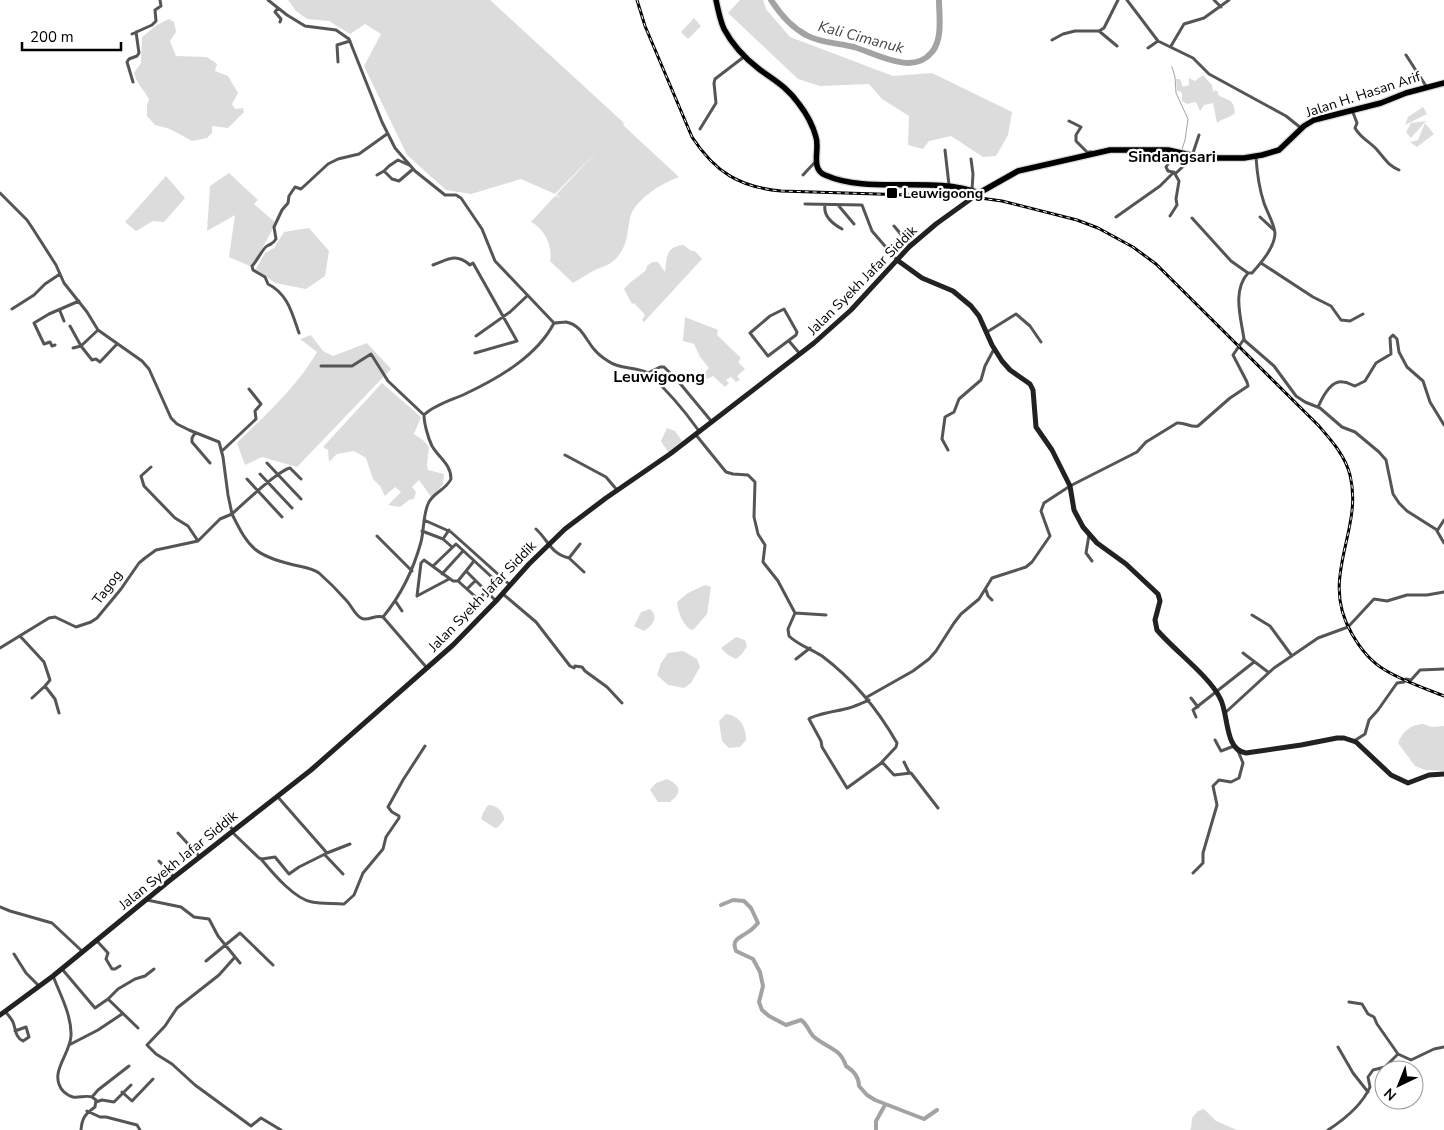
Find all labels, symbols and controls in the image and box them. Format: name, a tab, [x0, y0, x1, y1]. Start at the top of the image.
water label: Kali Cimanuk	[816, 16, 907, 58]
scale bar	[22, 20, 121, 52]
text: 200 m	[30, 27, 74, 47]
street label: Jalan H. Hasan Arif	[1302, 67, 1423, 122]
district label: Sindangsari	[1128, 146, 1216, 168]
place label: Leuwigoong	[903, 184, 983, 203]
marker: Leuwigoong	[885, 186, 899, 200]
street label: Jalan Syekh Jafar Siddik	[803, 221, 922, 340]
district label: Leuwigoong	[613, 366, 705, 388]
street label: Jalan Syekh Jafar Siddik	[424, 536, 541, 657]
street label: Tagog	[88, 566, 127, 609]
street label: Jalan Syekh Jafar Siddik	[114, 806, 242, 915]
north arrow	[1374, 1060, 1424, 1110]
text: N	[1380, 1084, 1401, 1105]

